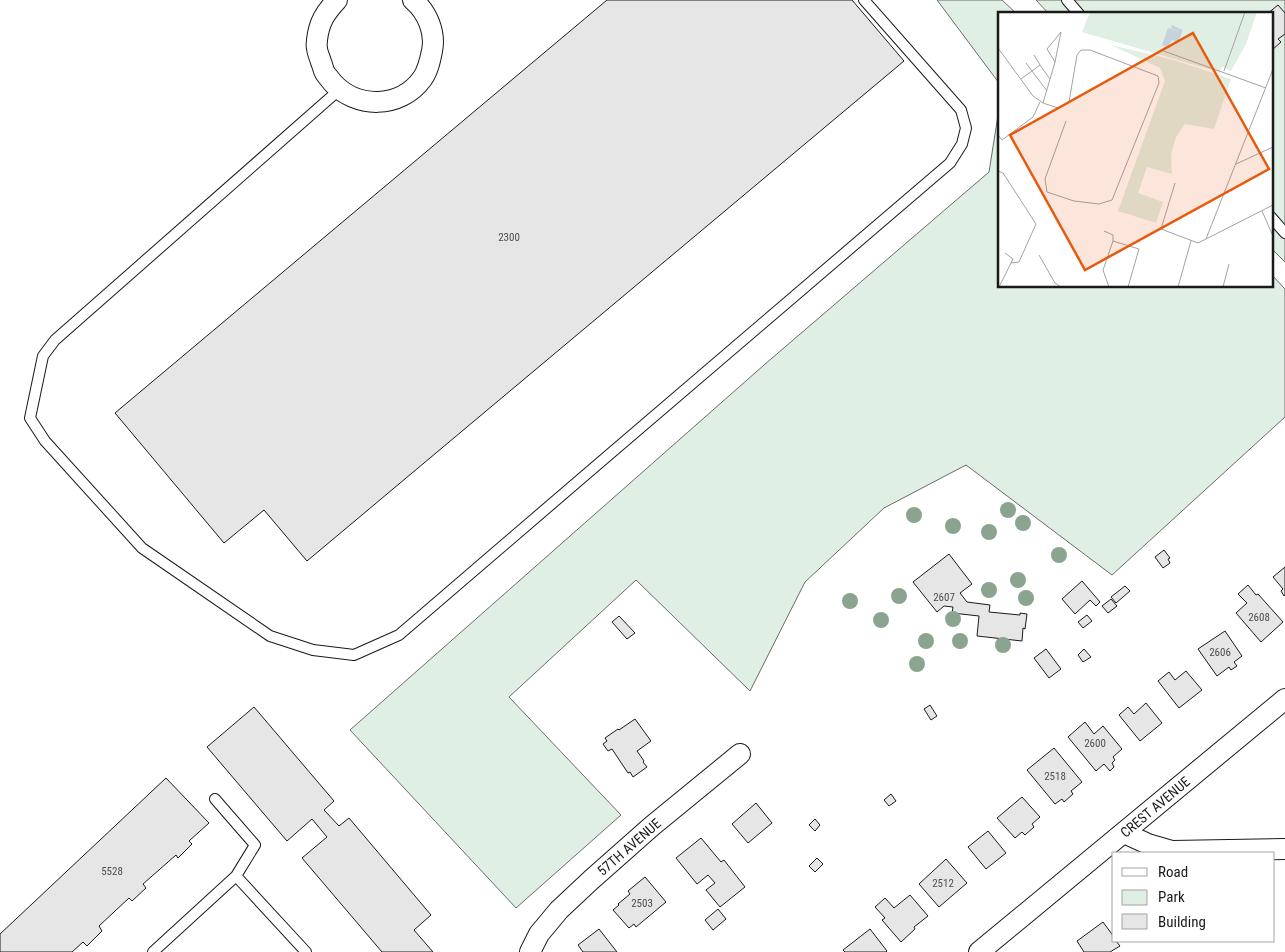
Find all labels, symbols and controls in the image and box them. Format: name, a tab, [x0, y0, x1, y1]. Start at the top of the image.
inset map	[998, 12, 1272, 288]
house number: 2300	[498, 231, 520, 244]
house number: 2607	[933, 591, 955, 604]
house number: 2608	[1248, 611, 1270, 624]
house number: 2606	[1209, 646, 1231, 659]
house number: 2600	[1084, 737, 1106, 750]
house number: 2518	[1044, 770, 1066, 783]
street label: CREST AVENUE	[1117, 773, 1193, 841]
street label: 57TH AVENUE	[594, 815, 664, 879]
legend	[1112, 852, 1275, 942]
text: Road	[1158, 863, 1188, 881]
house number: 5528	[101, 865, 123, 878]
house number: 2512	[932, 877, 954, 890]
text: Park	[1158, 888, 1185, 906]
house number: 2503	[631, 897, 653, 910]
text: Building	[1158, 913, 1206, 931]

